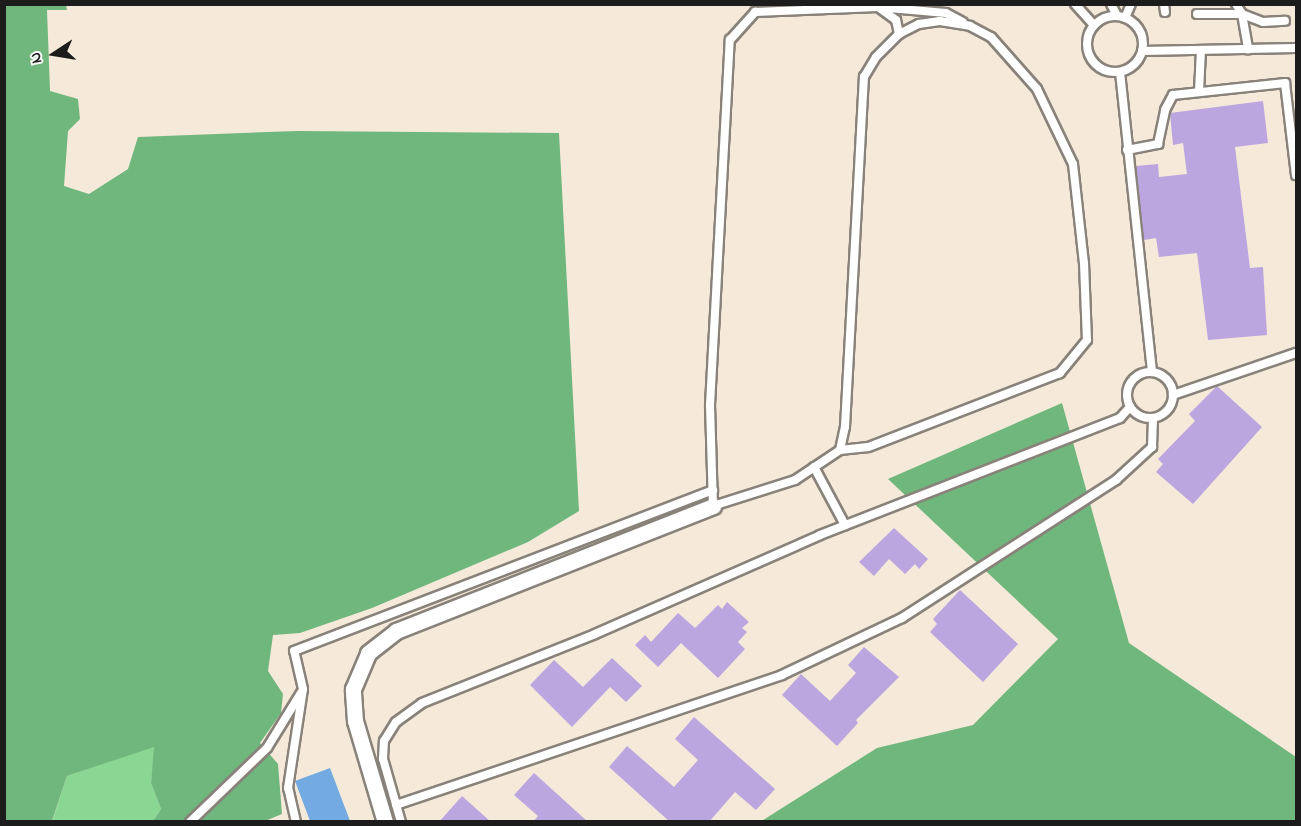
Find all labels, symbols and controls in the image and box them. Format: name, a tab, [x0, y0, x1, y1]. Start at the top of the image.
north arrow	[24, 24, 84, 84]
text: N	[24, 50, 49, 66]

